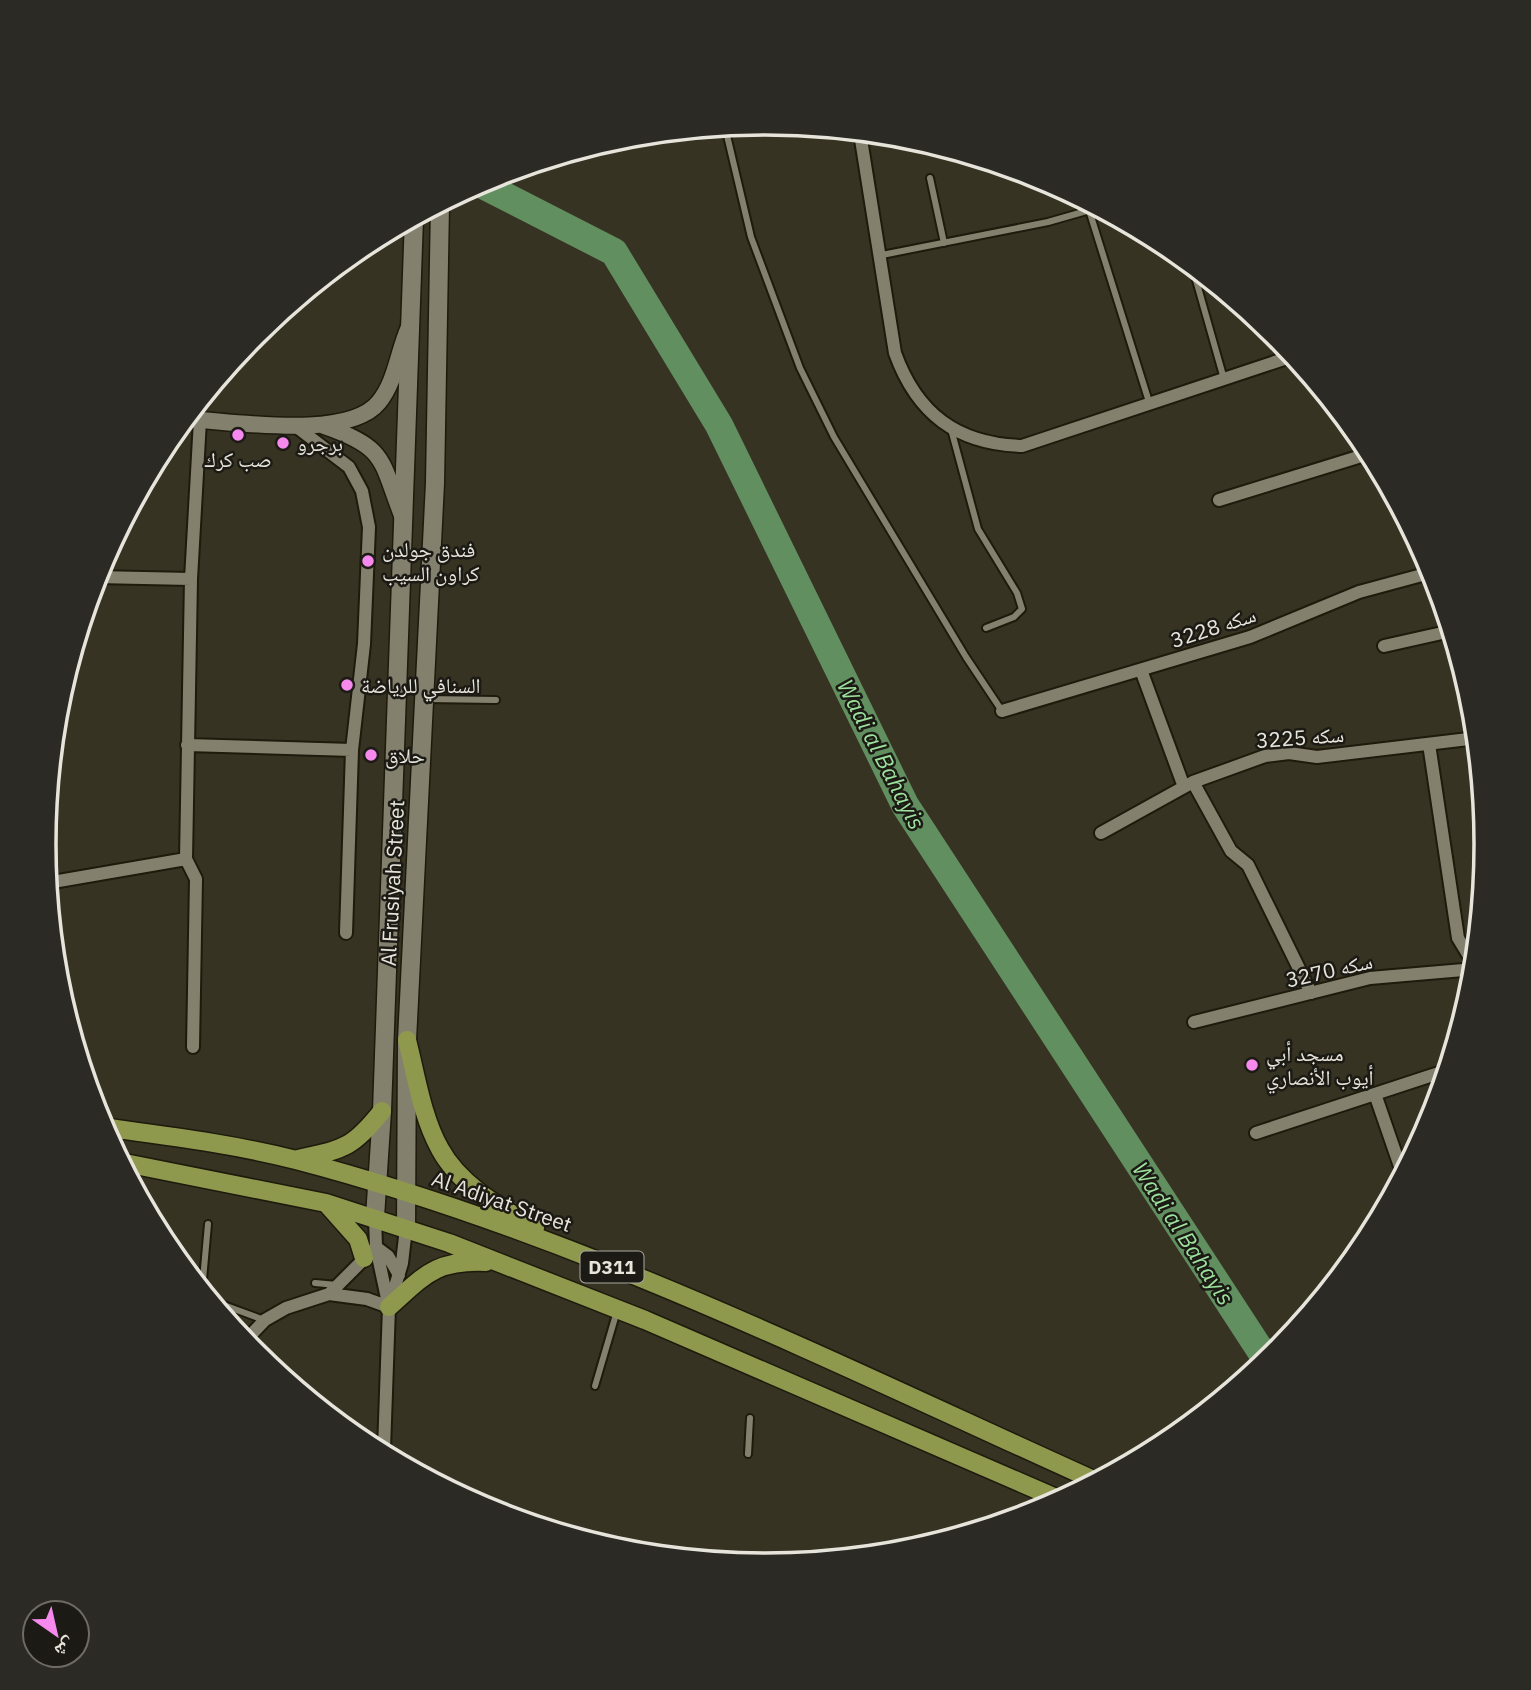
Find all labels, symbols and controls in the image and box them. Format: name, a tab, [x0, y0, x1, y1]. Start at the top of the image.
marker: صب كرك	[230, 427, 246, 443]
place label: برجرو	[297, 429, 343, 457]
marker: برجرو	[275, 435, 291, 451]
place label: صب كرك	[204, 445, 272, 473]
place label: فندق جولدن كراون السيب	[382, 535, 480, 587]
marker: فندق جولدن كراون السيب	[360, 553, 376, 569]
street label: سكه 3228	[1167, 600, 1259, 654]
place label: السنافي للرياضة	[361, 671, 481, 702]
water label: Wadi al Bahayis	[831, 674, 933, 834]
marker: السنافي للرياضة	[339, 677, 355, 693]
street label: سكه 3225	[1255, 720, 1345, 754]
place label: حلاق	[385, 741, 425, 769]
marker: حلاق	[363, 747, 379, 763]
street label: Al Frusiyah Street	[374, 799, 410, 967]
street label: سكه 3270	[1283, 946, 1375, 994]
place label: مسجد أبي أيوب الأنصاري	[1266, 1039, 1374, 1094]
marker: مسجد أبي أيوب الأنصاري	[1244, 1057, 1260, 1073]
water label: Wadi al Bahayis	[1127, 1156, 1241, 1310]
street label: Al Adiyat Street	[428, 1164, 576, 1238]
road number: D311	[580, 1252, 644, 1282]
north arrow	[21, 1599, 91, 1669]
text: ش	[50, 1633, 81, 1664]

